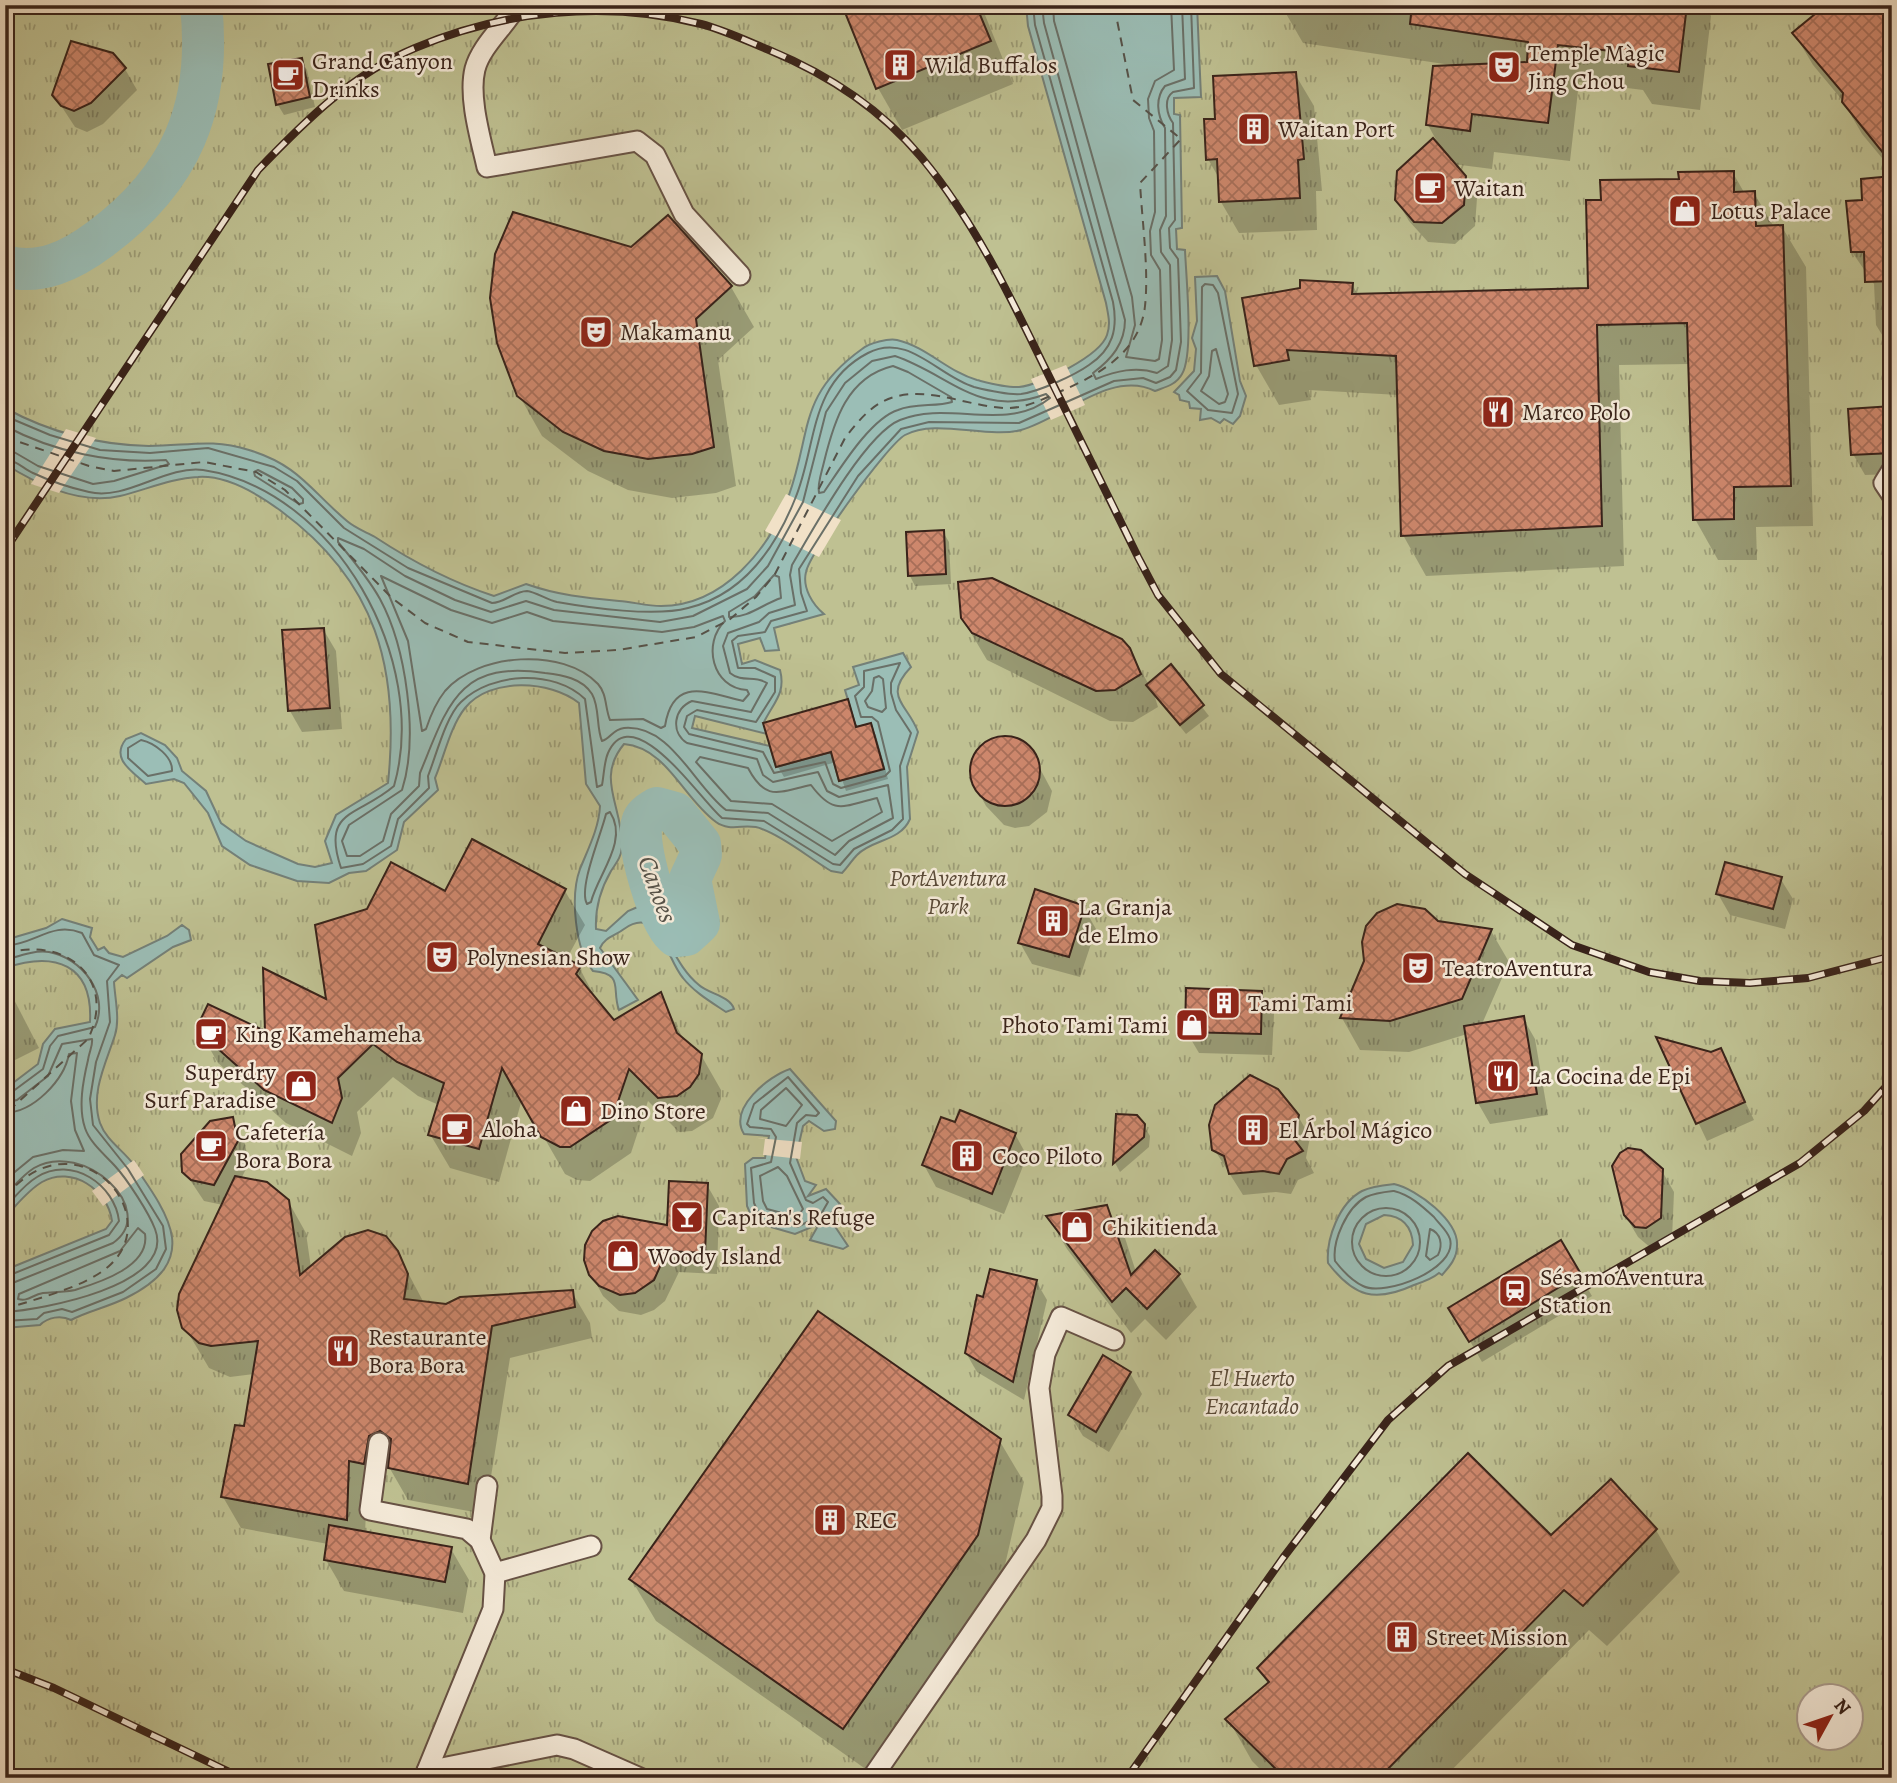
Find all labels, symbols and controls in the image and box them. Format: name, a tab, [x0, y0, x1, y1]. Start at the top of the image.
place label: Temple Màgic Jing Chou	[1528, 37, 1665, 97]
place label: Grand Canyon Drinks	[312, 45, 453, 105]
building icon: Wild Buffalos	[881, 46, 919, 84]
theatre icon: Temple Màgic Jing Chou	[1485, 48, 1523, 86]
place label: Wild Buffalos	[924, 49, 1058, 81]
cafe icon: Grand Canyon Drinks	[269, 56, 307, 94]
building icon: Waitan Port	[1235, 110, 1273, 148]
place label: Waitan Port	[1277, 113, 1395, 145]
cafe icon: Waitan	[1411, 169, 1449, 207]
place label: Waitan	[1453, 172, 1525, 204]
shop icon: Lotus Palace	[1666, 192, 1704, 230]
place label: Lotus Palace	[1710, 195, 1831, 227]
theatre icon: Makamanu	[577, 313, 615, 351]
place label: Makamanu	[620, 316, 731, 348]
restaurant icon: Marco Polo	[1479, 393, 1517, 431]
place label: Marco Polo	[1522, 396, 1631, 428]
water label: Canoes	[629, 851, 686, 928]
park label: PortAventura Park	[889, 862, 1007, 922]
place label: La Granja de Elmo	[1078, 891, 1173, 951]
building icon: La Granja de Elmo	[1034, 902, 1072, 940]
theatre icon: Polynesian Show	[423, 938, 461, 976]
place label: Polynesian Show	[466, 941, 630, 973]
theatre icon: TeatroAventura	[1399, 949, 1437, 987]
place label: TeatroAventura	[1442, 952, 1594, 984]
building icon: Tami Tami	[1205, 984, 1243, 1022]
place label: Tami Tami	[1248, 987, 1352, 1019]
shop icon: Photo Tami Tami	[1173, 1006, 1211, 1044]
place label: Photo Tami Tami	[1001, 1009, 1168, 1041]
cafe icon: King Kamehameha	[192, 1015, 230, 1053]
place label: King Kamehameha	[235, 1018, 423, 1050]
place label: Superdry Surf Paradise	[144, 1056, 276, 1116]
restaurant icon: La Cocina de Epi	[1484, 1057, 1522, 1095]
place label: La Cocina de Epi	[1528, 1060, 1691, 1092]
shop icon: Superdry Surf Paradise	[282, 1067, 320, 1105]
shop icon: Dino Store	[557, 1092, 595, 1130]
place label: Dino Store	[600, 1095, 706, 1127]
cafe icon: Aloha	[438, 1110, 476, 1148]
building icon: El Árbol Mágico	[1234, 1111, 1272, 1149]
place label: Aloha	[481, 1113, 538, 1145]
place label: El Árbol Mágico	[1278, 1114, 1432, 1146]
place label: Cafetería Bora Bora	[235, 1116, 333, 1176]
cafe icon: Cafetería Bora Bora	[192, 1127, 230, 1165]
building icon: Coco Piloto	[948, 1137, 986, 1175]
place label: Coco Piloto	[992, 1140, 1102, 1172]
bar icon: Capitan's Refuge	[668, 1198, 706, 1236]
place label: Capitan's Refuge	[712, 1201, 875, 1233]
shop icon: Chikitienda	[1058, 1208, 1096, 1246]
place label: Chikitienda	[1102, 1211, 1219, 1243]
shop icon: Woody Island	[604, 1237, 642, 1275]
place label: Woody Island	[647, 1240, 782, 1272]
place label: SésamoAventura Station	[1540, 1261, 1705, 1321]
station icon: SésamoAventura Station	[1496, 1272, 1534, 1310]
place label: Restaurante Bora Bora	[368, 1321, 486, 1381]
restaurant icon: Restaurante Bora Bora	[324, 1332, 362, 1370]
park label: El Huerto Encantado	[1205, 1362, 1299, 1422]
building icon: REC	[811, 1501, 849, 1539]
place label: REC	[854, 1504, 897, 1536]
building icon: Street Mission	[1383, 1618, 1421, 1656]
place label: Street Mission	[1426, 1621, 1568, 1653]
north arrow	[1796, 1682, 1866, 1752]
text: N	[1828, 1693, 1857, 1720]

